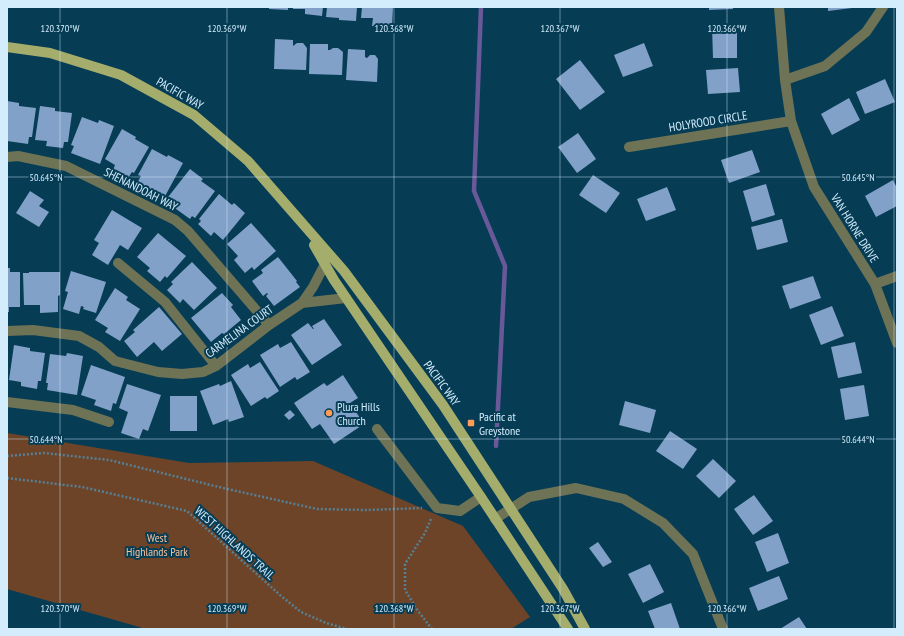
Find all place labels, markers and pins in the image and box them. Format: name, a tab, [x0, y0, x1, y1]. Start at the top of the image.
place label: Plura Hills Church	[337, 399, 380, 428]
marker: Plura Hills Church	[324, 408, 334, 418]
place label: Pacific at Greystone	[479, 409, 520, 438]
marker: Pacific at Greystone	[466, 418, 476, 428]

